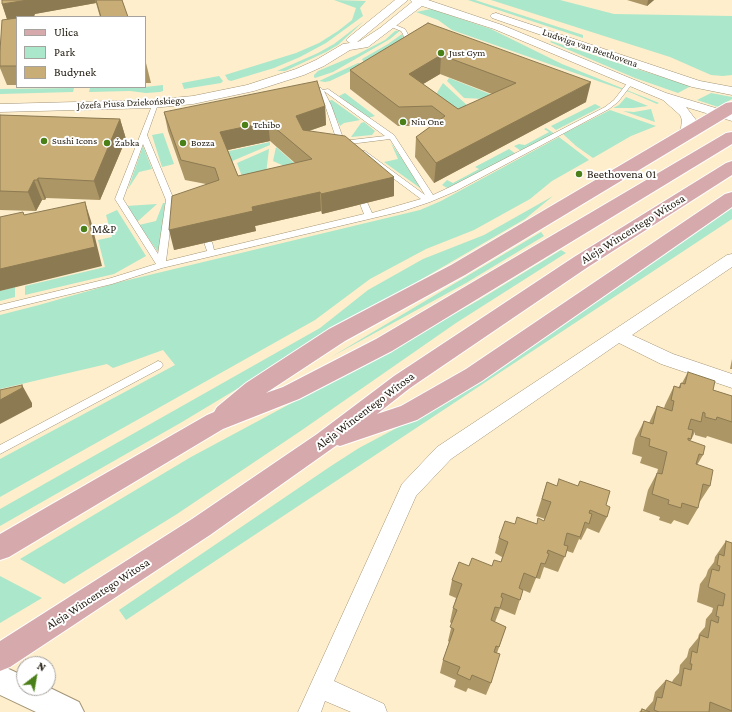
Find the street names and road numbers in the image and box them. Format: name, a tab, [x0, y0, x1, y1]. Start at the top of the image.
street label: Ludwiga van Beethovena	[541, 26, 639, 70]
street label: Józefa Piusa Dziekońskiego	[77, 94, 185, 112]
street label: Aleja Wincentego Witosa	[578, 191, 688, 267]
street label: Aleja Wincentego Witosa	[313, 369, 417, 453]
street label: Aleja Wincentego Witosa	[44, 555, 152, 633]

